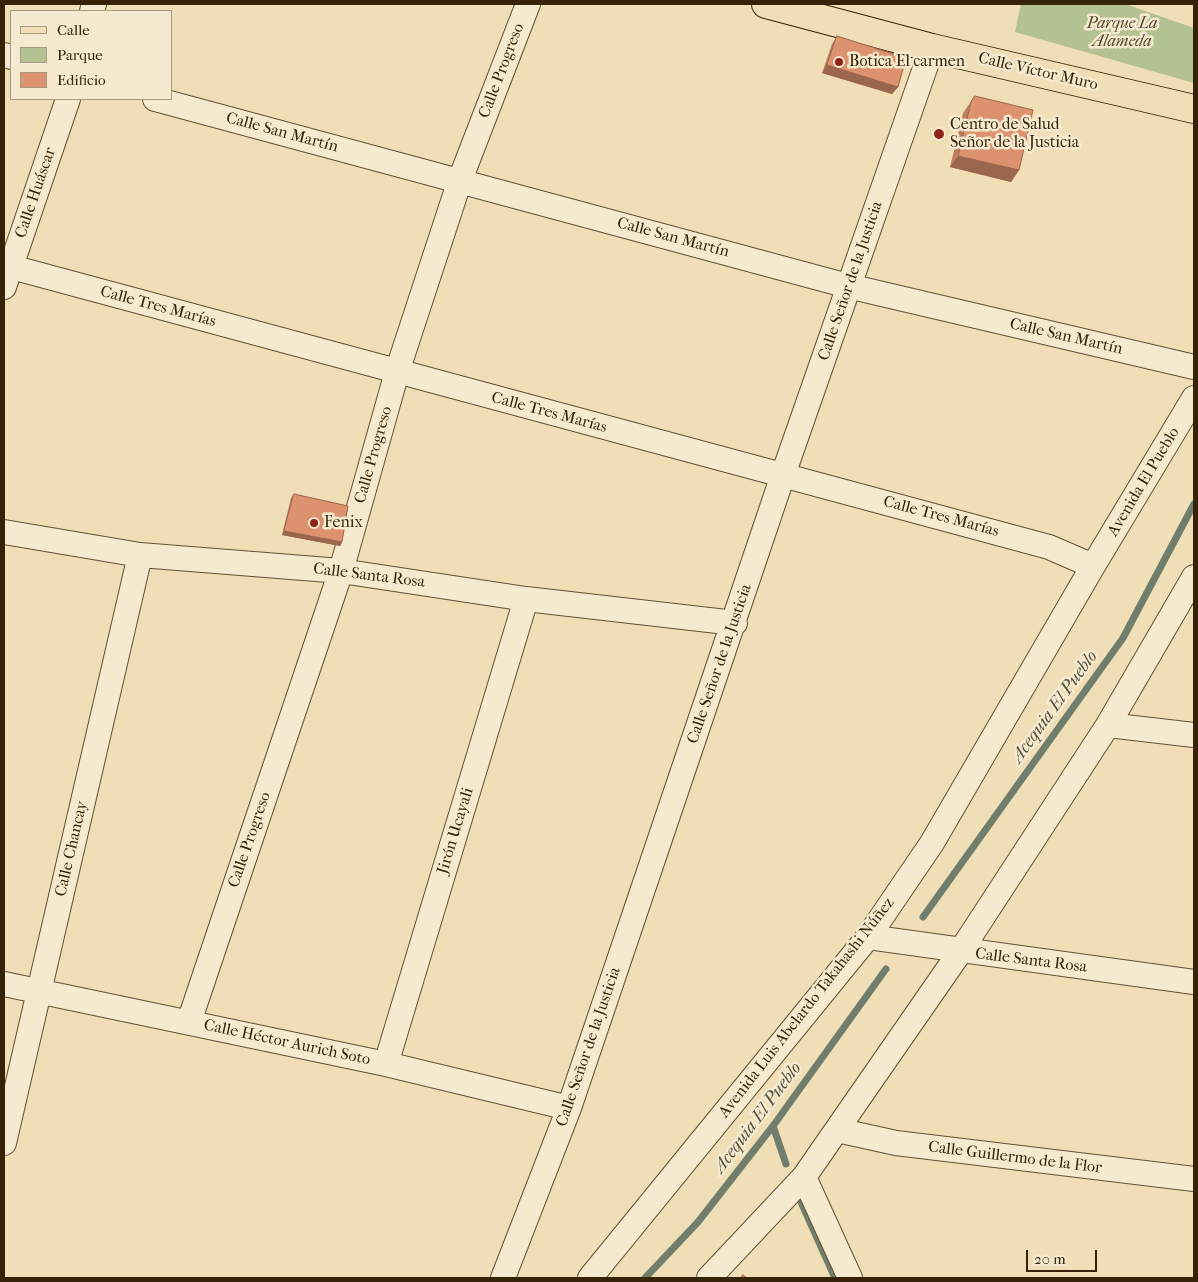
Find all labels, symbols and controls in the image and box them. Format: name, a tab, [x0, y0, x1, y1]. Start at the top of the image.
legend	[10, 10, 172, 100]
park label: Parque La Alameda	[1087, 14, 1157, 52]
text: Calle	[57, 21, 90, 39]
street label: Calle Progreso	[475, 21, 529, 121]
text: Parque	[57, 46, 103, 64]
street label: Calle Víctor Muro	[976, 49, 1100, 95]
place label: Botica El carmen	[849, 52, 965, 72]
marker: Botica El carmen	[833, 56, 845, 68]
text: Edificio	[57, 71, 106, 89]
street label: Calle San Martín	[224, 109, 340, 157]
place label: Centro de Salud Señor de la Justicia	[950, 115, 1079, 153]
marker: Centro de Salud Señor de la Justicia	[932, 127, 946, 141]
street label: Calle Huáscar	[12, 145, 60, 241]
street label: Calle Señor de la Justicia	[815, 199, 887, 363]
street label: Calle San Martín	[615, 214, 731, 262]
street label: Calle Tres Marías	[98, 282, 218, 332]
street label: Calle San Martín	[1008, 315, 1124, 359]
street label: Calle Tres Marías	[489, 388, 609, 438]
street label: Calle Progreso	[351, 404, 397, 506]
street label: Avenida El Pueblo	[1104, 424, 1184, 540]
street label: Calle Tres Marías	[881, 492, 1001, 542]
place label: Fenix	[324, 513, 363, 533]
marker: Fenix	[308, 517, 320, 529]
street label: Calle Santa Rosa	[312, 560, 426, 592]
street label: Calle Señor de la Justicia	[684, 582, 756, 746]
water label: Acequia El Pueblo	[1007, 647, 1103, 767]
street label: Jirón Ucayali	[434, 785, 478, 877]
street label: Calle Progreso	[225, 790, 275, 890]
street label: Calle Chancay	[52, 799, 92, 899]
street label: Avenida Luis Abelardo Takahashi Núñez	[715, 894, 899, 1122]
street label: Calle Santa Rosa	[974, 945, 1088, 977]
street label: Calle Señor de la Justicia	[553, 965, 625, 1129]
street label: Calle Héctor Aurich Soto	[202, 1016, 372, 1070]
water label: Acequia El Pueblo	[709, 1058, 807, 1178]
street label: Calle Guillermo de la Flor	[927, 1138, 1103, 1178]
scale bar	[1028, 1240, 1099, 1272]
text: 20 m	[1034, 1250, 1066, 1268]

